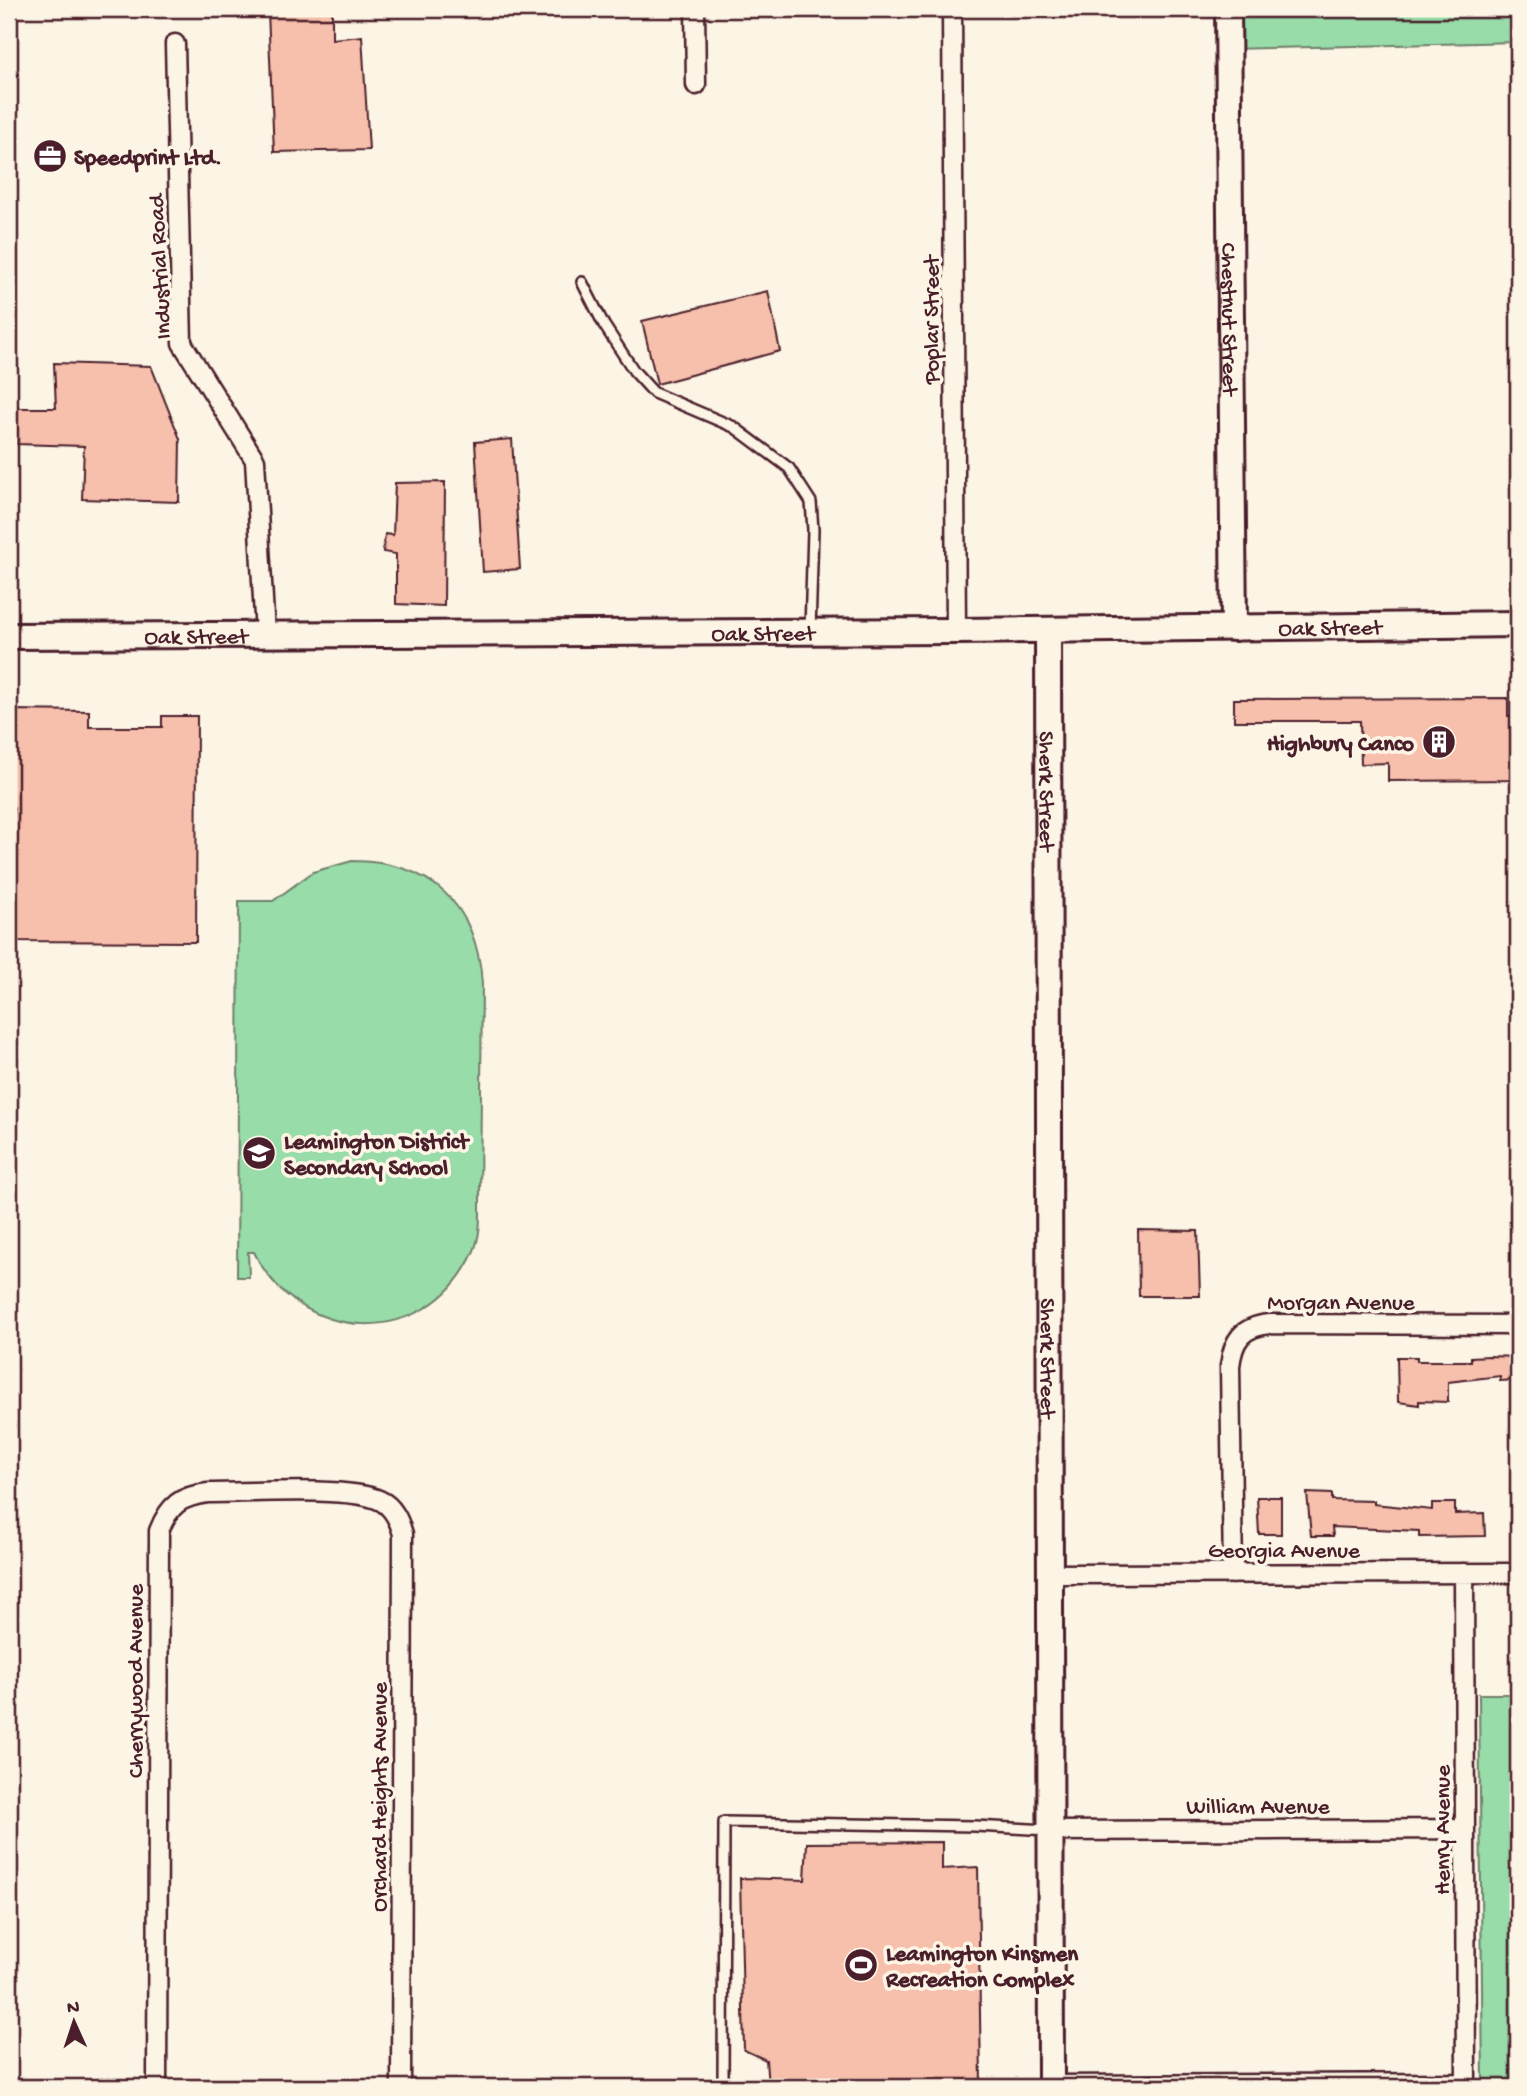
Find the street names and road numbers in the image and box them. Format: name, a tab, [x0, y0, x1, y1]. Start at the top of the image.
street label: Industrial Road	[144, 192, 179, 340]
street label: Chestnut Street	[1213, 243, 1242, 397]
street label: Poplar Street	[920, 254, 947, 385]
street label: Oak Street	[1278, 616, 1384, 644]
street label: Oak Street	[711, 622, 817, 649]
street label: Oak Street	[144, 625, 250, 652]
street label: Sherk Street	[1031, 731, 1058, 853]
street label: Morgan Avenue	[1267, 1291, 1416, 1318]
street label: Sherk Street	[1032, 1298, 1060, 1420]
street label: Georgia Avenue	[1208, 1539, 1361, 1566]
street label: Cherrywood Avenue	[124, 1583, 151, 1778]
street label: Orchard Heights Avenue	[368, 1681, 395, 1912]
street label: Henry Avenue	[1431, 1764, 1458, 1895]
street label: William Avenue	[1186, 1795, 1331, 1822]

